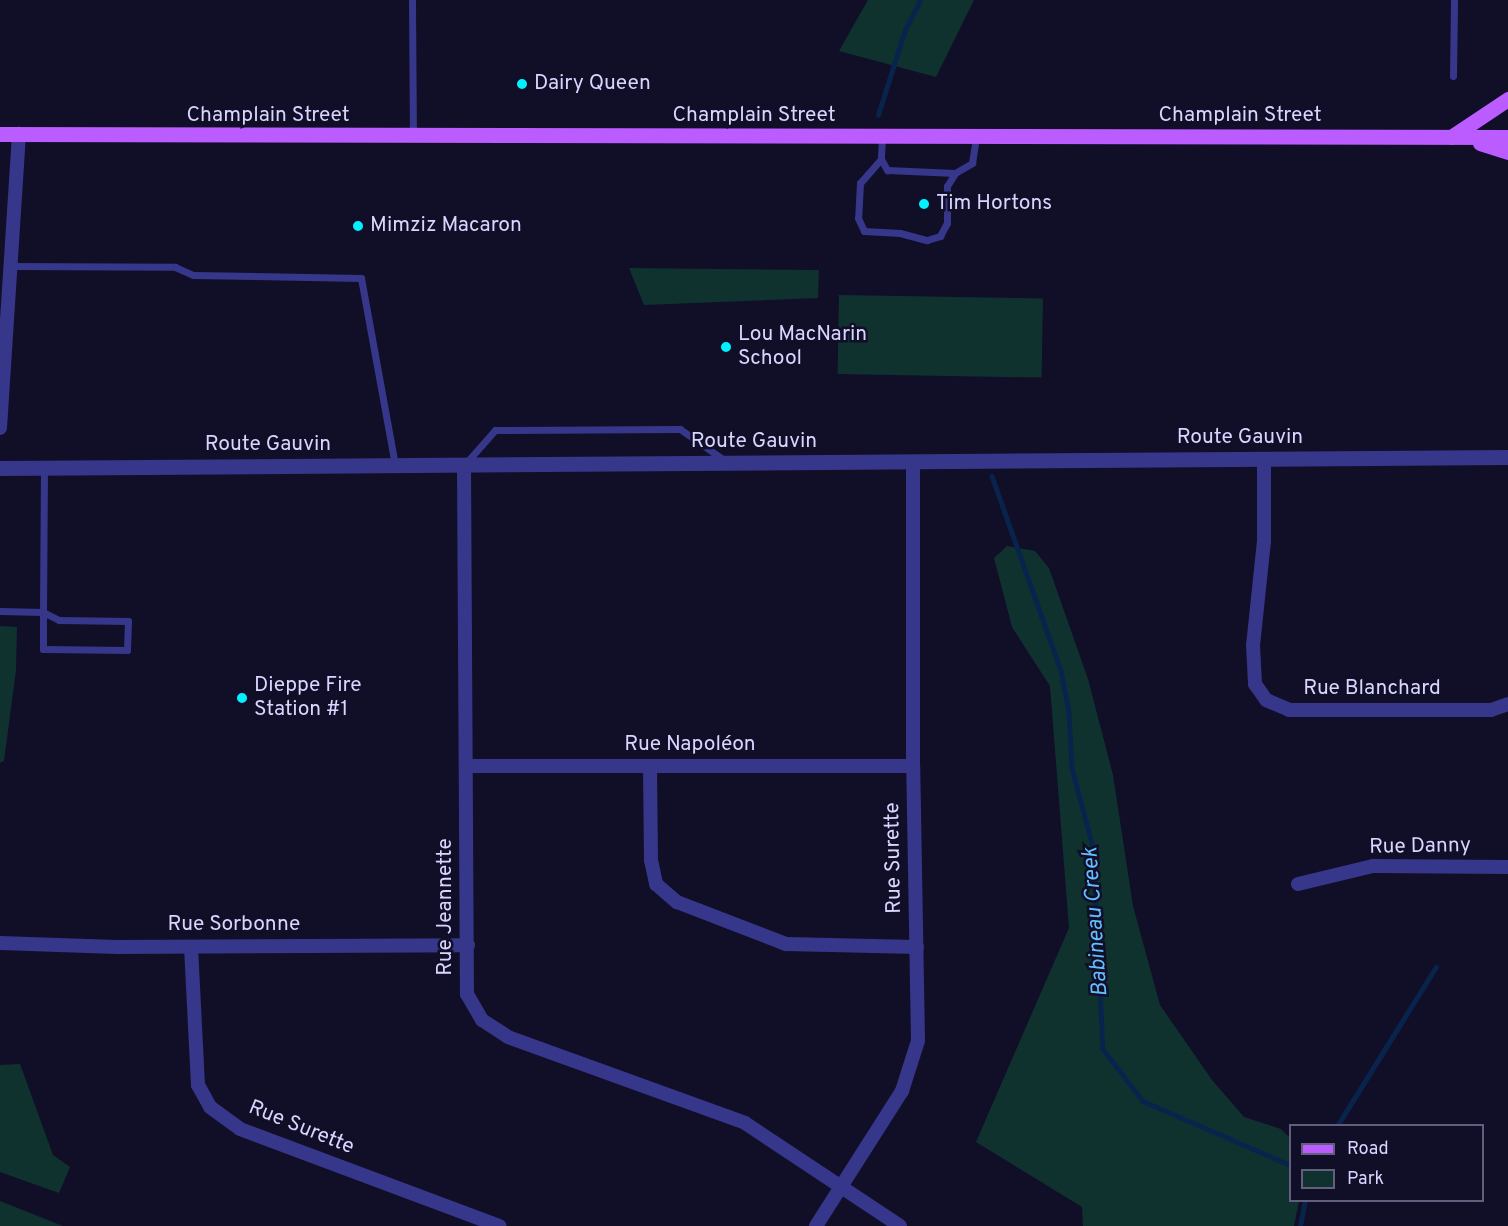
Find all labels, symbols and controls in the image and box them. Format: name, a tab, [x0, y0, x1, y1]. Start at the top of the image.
place label: Dairy Queen	[534, 71, 651, 97]
marker: Dairy Queen	[515, 77, 529, 91]
street label: Champlain Street	[186, 103, 350, 129]
street label: Champlain Street	[672, 103, 836, 129]
street label: Champlain Street	[1158, 103, 1322, 129]
place label: Tim Hortons	[936, 191, 1052, 217]
marker: Tim Hortons	[917, 197, 931, 211]
place label: Mimziz Macaron	[370, 213, 522, 239]
marker: Mimziz Macaron	[351, 219, 365, 233]
place label: Lou MacNarin School	[738, 322, 867, 372]
marker: Lou MacNarin School	[719, 340, 733, 354]
street label: Route Gauvin	[1177, 425, 1303, 451]
street label: Route Gauvin	[691, 429, 817, 455]
street label: Route Gauvin	[205, 432, 331, 458]
place label: Dieppe Fire Station #1	[254, 673, 361, 723]
street label: Rue Blanchard	[1303, 676, 1441, 702]
marker: Dieppe Fire Station #1	[235, 691, 249, 705]
street label: Rue Napoléon	[624, 732, 756, 758]
street label: Rue Surette	[880, 802, 908, 914]
street label: Rue Danny	[1369, 834, 1471, 860]
street label: Rue Jeannette	[433, 838, 459, 976]
water label: Babineau Creek	[1078, 846, 1114, 998]
street label: Rue Sorbonne	[168, 912, 300, 938]
street label: Rue Surette	[245, 1095, 357, 1161]
legend	[1289, 1124, 1484, 1202]
text: Road	[1347, 1138, 1389, 1161]
text: Park	[1347, 1168, 1384, 1191]

